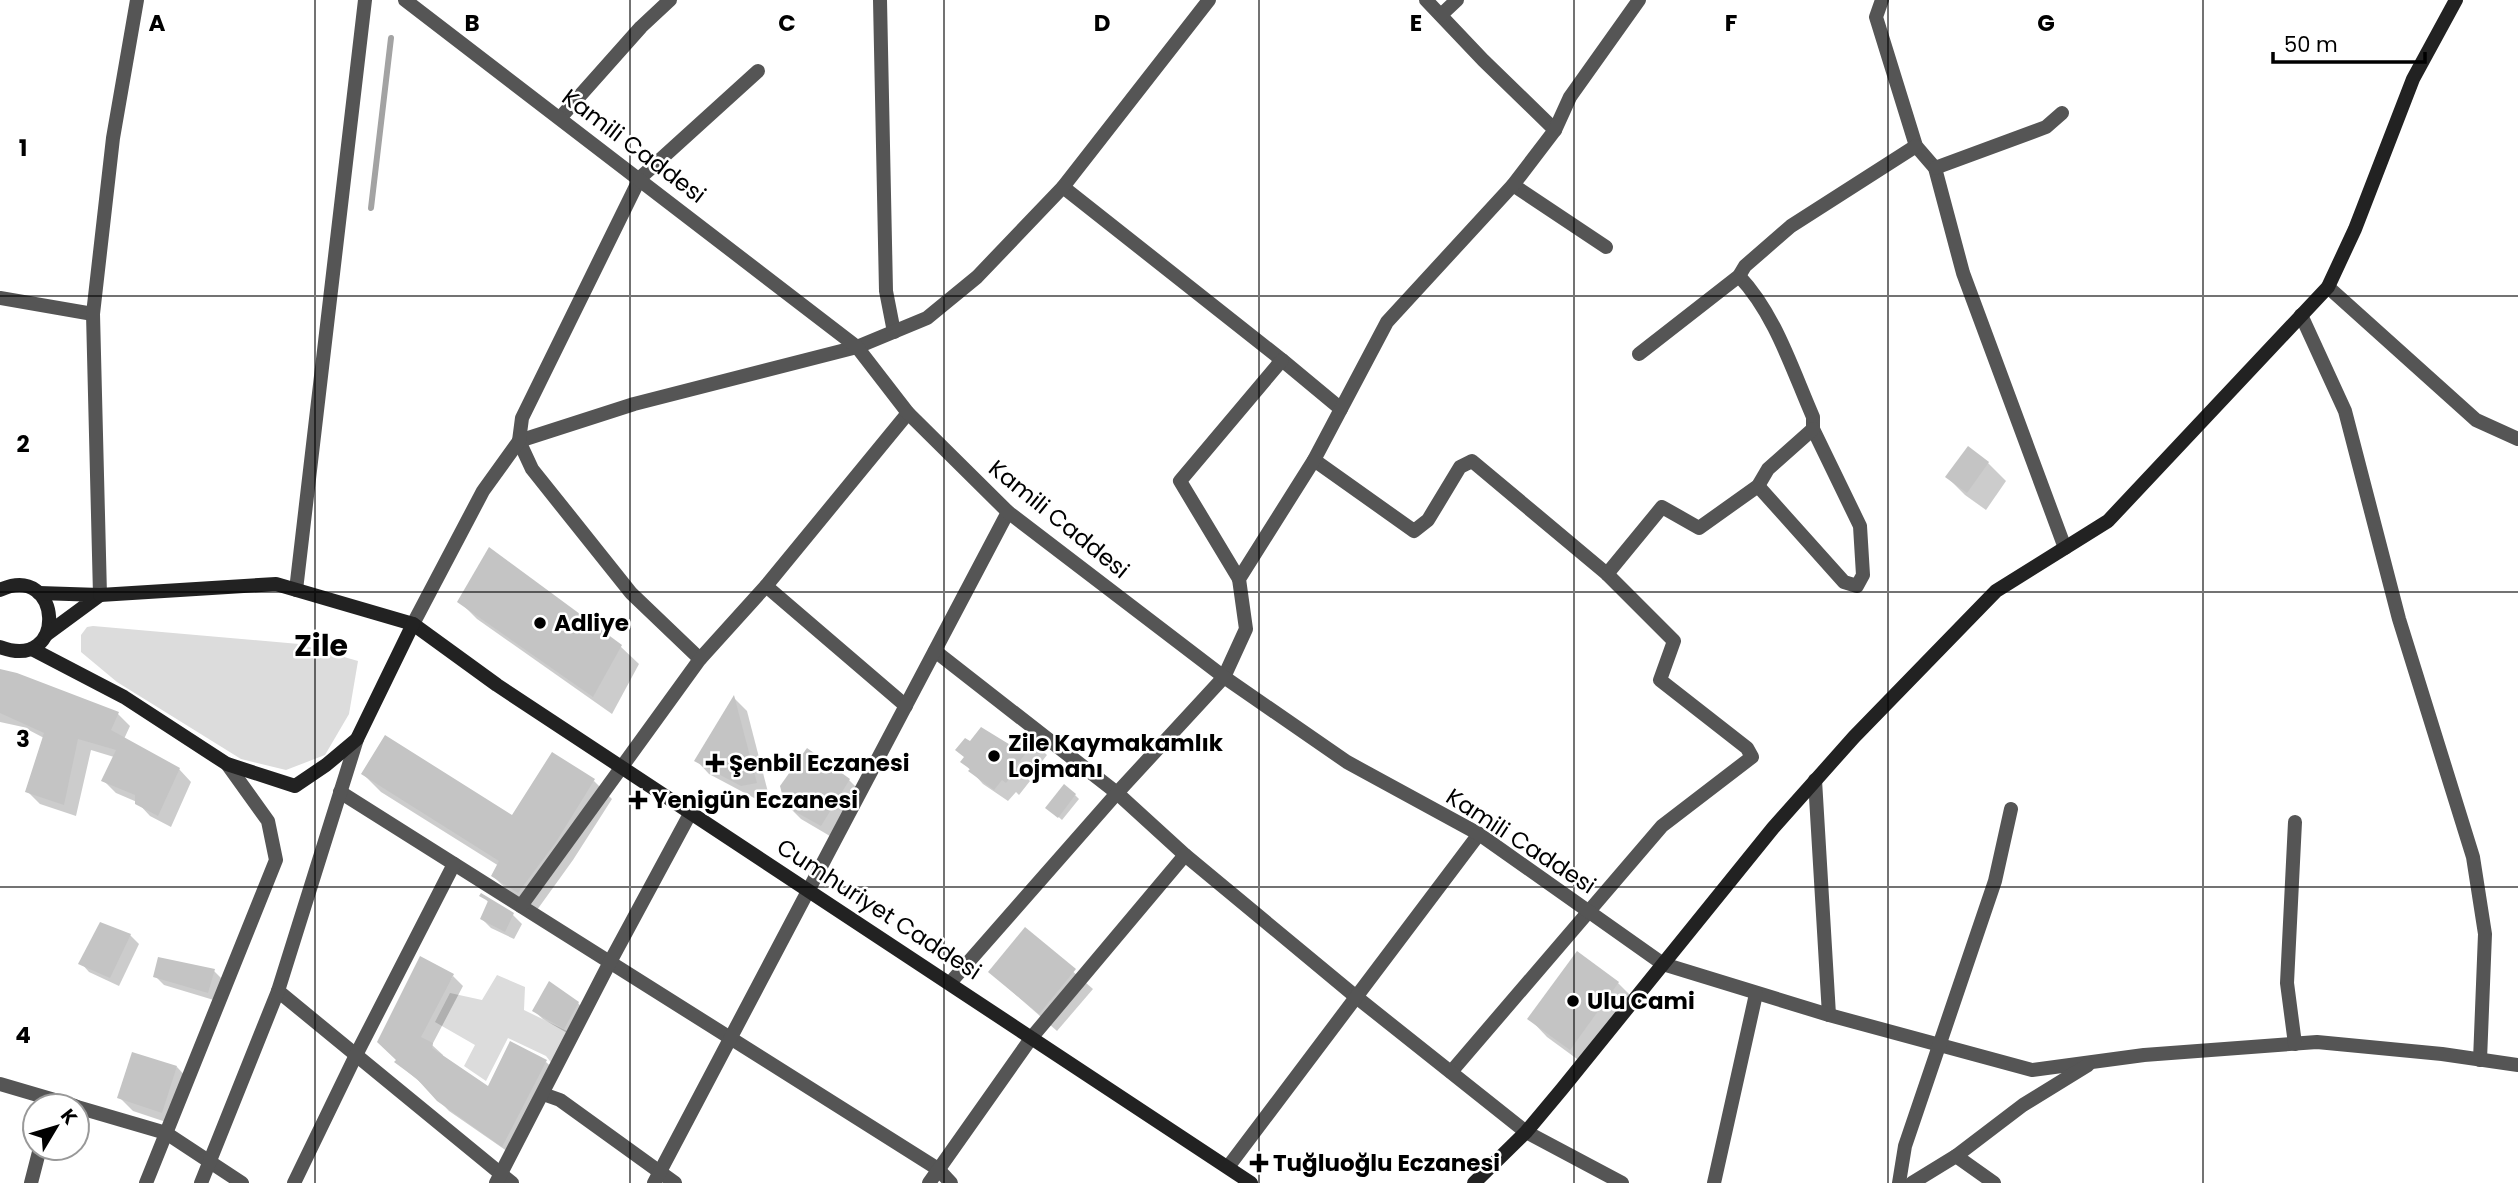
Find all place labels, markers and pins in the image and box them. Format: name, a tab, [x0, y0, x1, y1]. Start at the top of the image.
place label: Adliye	[554, 607, 629, 639]
marker: Adliye	[532, 615, 548, 631]
place label: Zile Kaymakamlık Lojmanı	[1008, 727, 1224, 785]
place label: Şenbil Eczanesi	[729, 747, 910, 779]
marker: Zile Kaymakamlık Lojmanı	[986, 748, 1002, 764]
marker: Şenbil Eczanesi	[707, 755, 723, 771]
place label: Yenigün Eczanesi	[652, 784, 858, 816]
marker: Yenigün Eczanesi	[630, 792, 646, 808]
place label: Ulu Cami	[1587, 985, 1695, 1017]
marker: Ulu Cami	[1565, 993, 1581, 1009]
place label: Tuğluoğlu Eczanesi	[1273, 1147, 1500, 1179]
marker: Tuğluoğlu Eczanesi	[1251, 1155, 1267, 1171]

